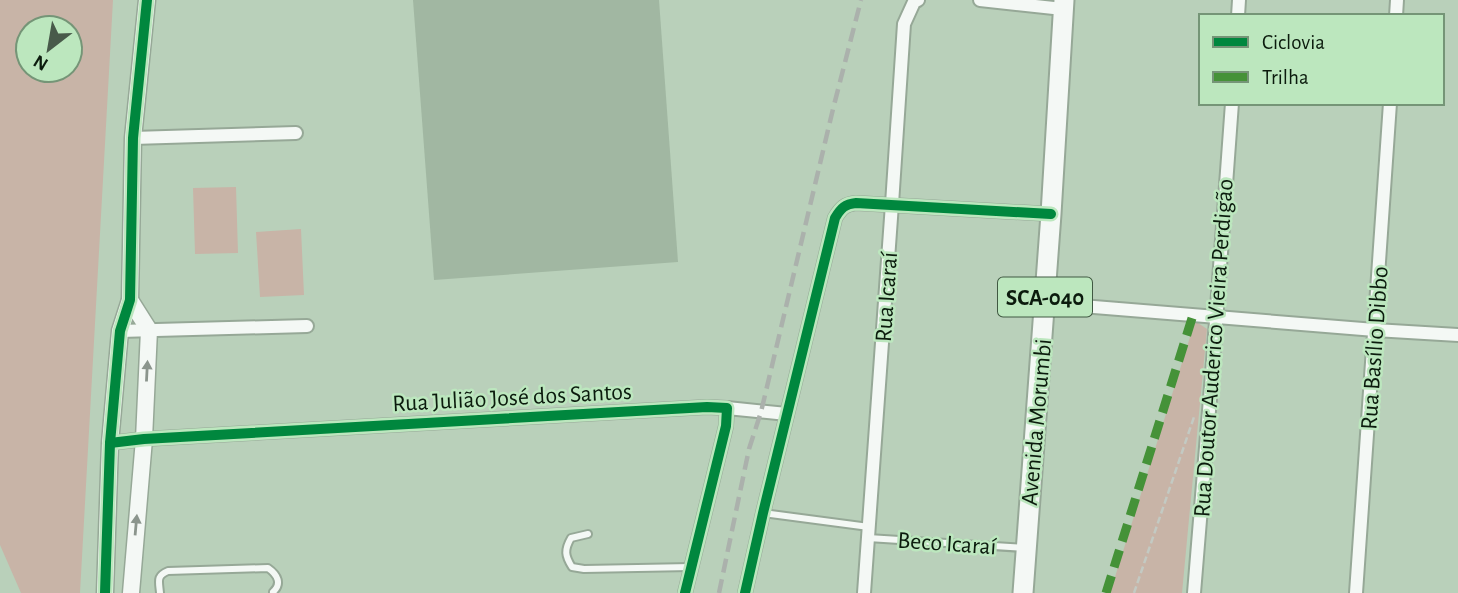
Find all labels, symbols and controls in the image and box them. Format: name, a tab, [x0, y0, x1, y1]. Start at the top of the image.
north arrow	[14, 14, 84, 84]
legend	[1199, 14, 1444, 105]
text: Ciclovia	[1262, 32, 1325, 53]
text: N	[30, 51, 52, 74]
text: Trilha	[1262, 67, 1309, 88]
street label: Rua Doutor Auderico Vieira Perdigão	[1190, 178, 1238, 518]
street label: Rua Icaraí	[872, 251, 902, 343]
street label: Rua Basílio Dibbo	[1357, 265, 1393, 431]
road number: SCA-040	[998, 278, 1092, 316]
street label: Avenida Morumbi	[1018, 338, 1056, 506]
one-way arrow	[141, 359, 152, 381]
street label: Rua Julião José dos Santos	[392, 380, 632, 416]
one-way arrow	[131, 514, 142, 536]
street label: Beco Icaraí	[897, 529, 997, 559]

